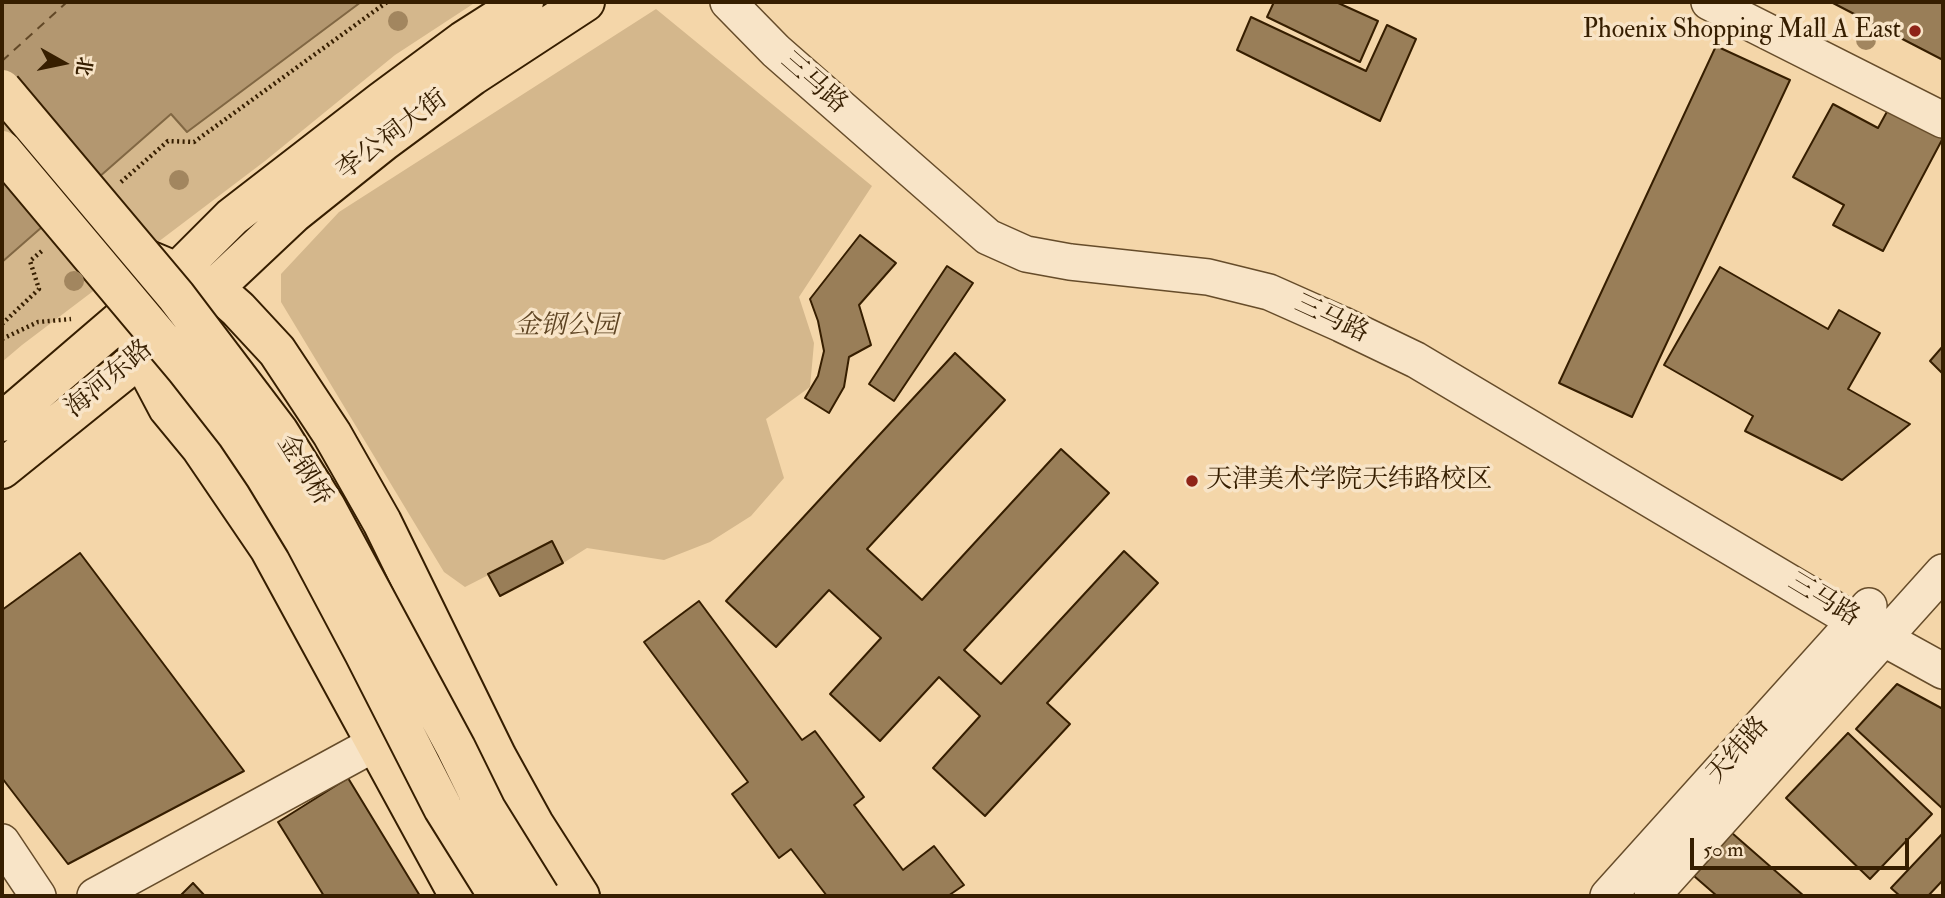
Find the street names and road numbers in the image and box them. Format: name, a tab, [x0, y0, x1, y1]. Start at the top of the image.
street label: 三马路	[773, 47, 853, 121]
street label: 李公祠大街	[332, 84, 454, 188]
street label: 三马路	[1289, 289, 1373, 351]
street label: 海河东路	[60, 335, 160, 425]
street label: 金钢桥	[269, 430, 337, 512]
street label: 三马路	[1782, 568, 1864, 634]
street label: 天纬路	[1701, 712, 1777, 790]

